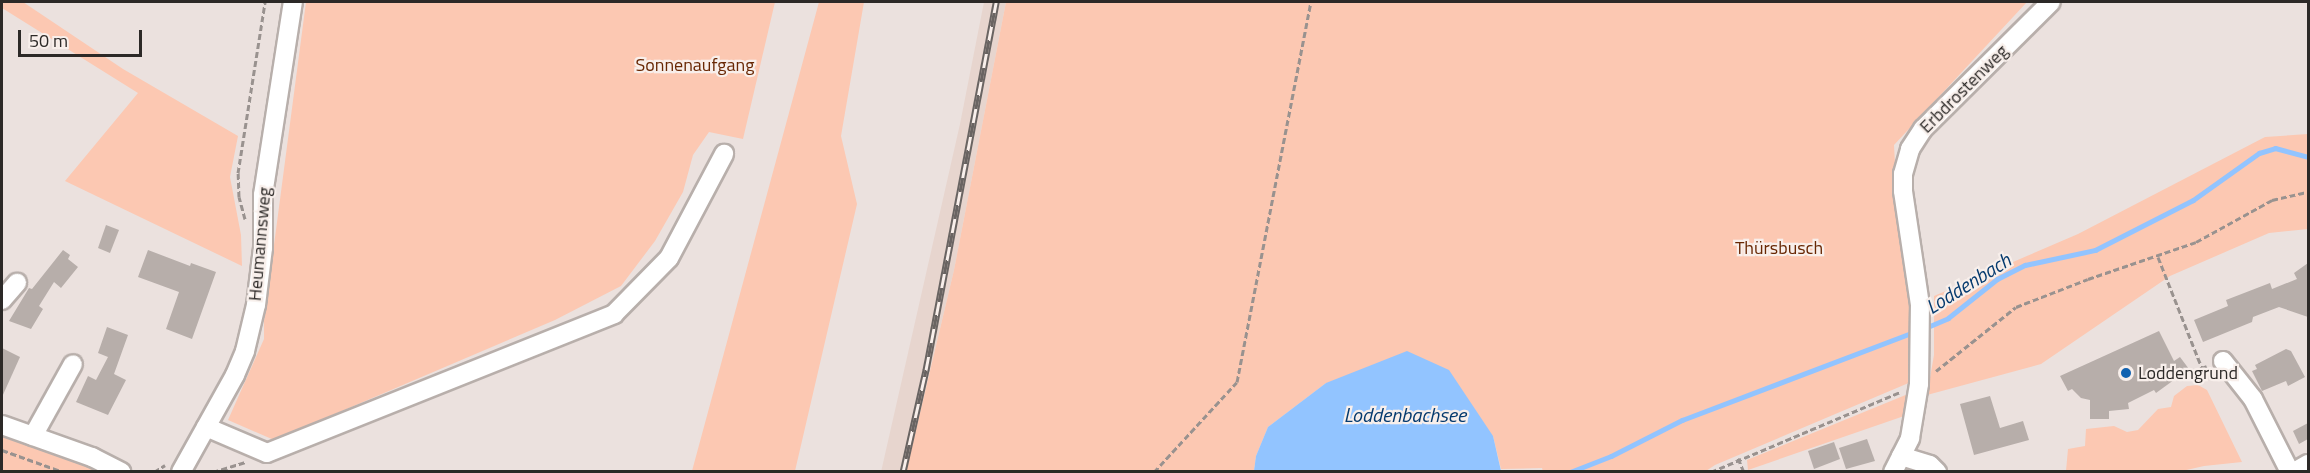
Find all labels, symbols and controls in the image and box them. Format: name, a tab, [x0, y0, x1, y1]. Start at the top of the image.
scale bar	[21, 18, 146, 56]
text: 50 m	[29, 27, 68, 54]
street label: Erbdrostenweg	[1915, 40, 2013, 138]
park label: Sonnenaufgang	[636, 54, 754, 76]
street label: Heumannsweg	[244, 186, 276, 302]
park label: Thürsbusch	[1735, 237, 1823, 259]
water label: Loddenbach	[1921, 248, 2015, 318]
place label: Loddengrund	[2138, 362, 2238, 384]
marker: Loddengrund	[2119, 366, 2133, 380]
water label: Loddenbachsee	[1344, 402, 1466, 426]

